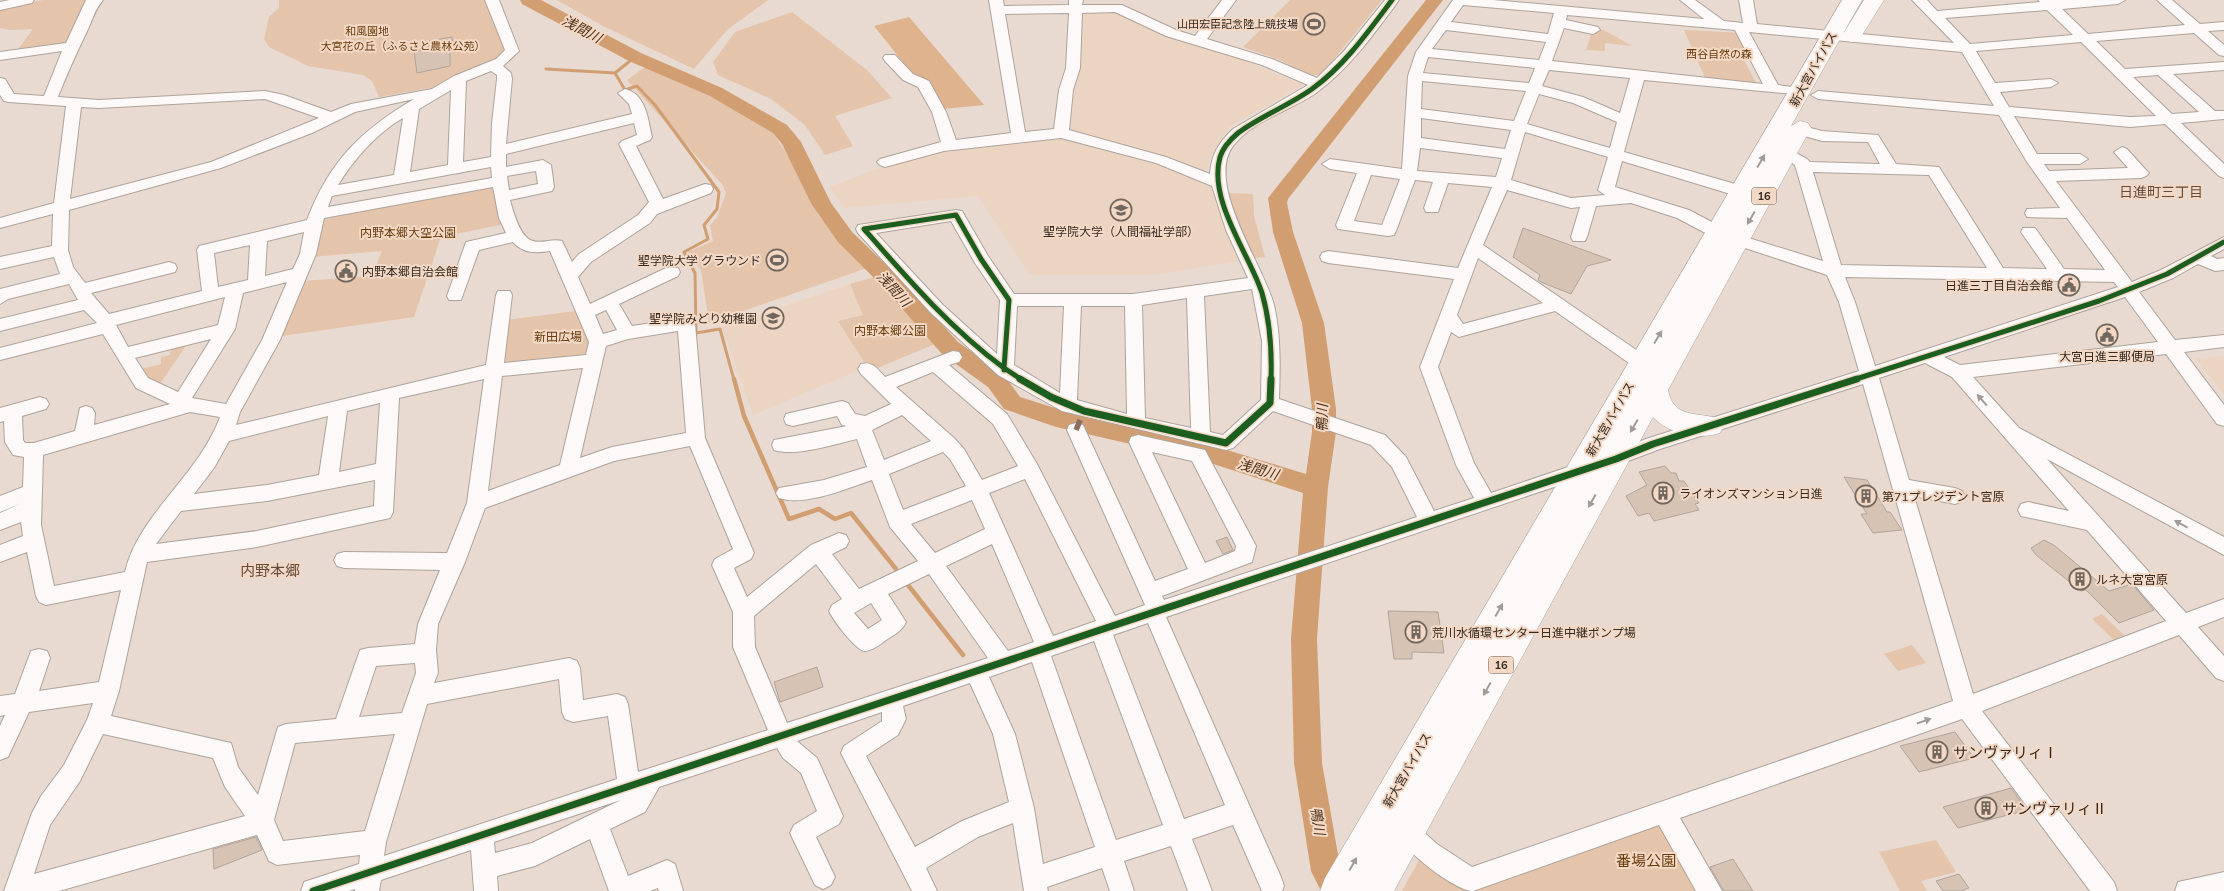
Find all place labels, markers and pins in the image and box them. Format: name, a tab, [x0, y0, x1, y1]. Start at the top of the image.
sports icon: 山田宏臣記念陸上競技場	[1302, 12, 1326, 36]
place label: 山田宏臣記念陸上競技場	[1177, 17, 1298, 31]
school or university icon: 聖学院大学（人間福祉学部）	[1109, 198, 1133, 222]
place label: 聖学院大学（人間福祉学部）	[1043, 224, 1199, 239]
sports icon: 聖学院大学 グラウンド	[765, 248, 789, 272]
place label: 聖学院大学 グラウンド	[638, 253, 761, 268]
public building icon: 内野本郷自治会館	[334, 259, 358, 283]
place label: 内野本郷自治会館	[362, 264, 458, 279]
public building icon: 日進三丁目自治会館	[2057, 273, 2081, 297]
place label: 日進三丁目自治会館	[1945, 278, 2053, 293]
school or university icon: 聖学院みどり幼稚園	[761, 306, 785, 330]
place label: 聖学院みどり幼稚園	[649, 311, 757, 326]
public building icon: 大宮日進三郵便局	[2095, 323, 2119, 347]
place label: 大宮日進三郵便局	[2059, 349, 2155, 364]
building icon: ライオンズマンション日進	[1651, 481, 1675, 505]
building icon: 第71プレジデント宮原	[1854, 484, 1878, 508]
place label: ライオンズマンション日進	[1679, 486, 1823, 501]
place label: 第71プレジデント宮原	[1882, 489, 2004, 504]
building icon: ルネ大宮宮原	[2068, 567, 2092, 591]
place label: ルネ大宮宮原	[2096, 572, 2168, 587]
building icon: 荒川水循環センター日進中継ポンプ場	[1404, 620, 1428, 644]
place label: 荒川水循環センター日進中継ポンプ場	[1432, 625, 1636, 640]
building icon: サンヴァリィⅠ	[1925, 740, 1949, 764]
place label: サンヴァリィⅠ	[1953, 743, 2058, 762]
building icon: サンヴァリィⅡ	[1974, 796, 1998, 820]
place label: サンヴァリィⅡ	[2002, 799, 2107, 818]

